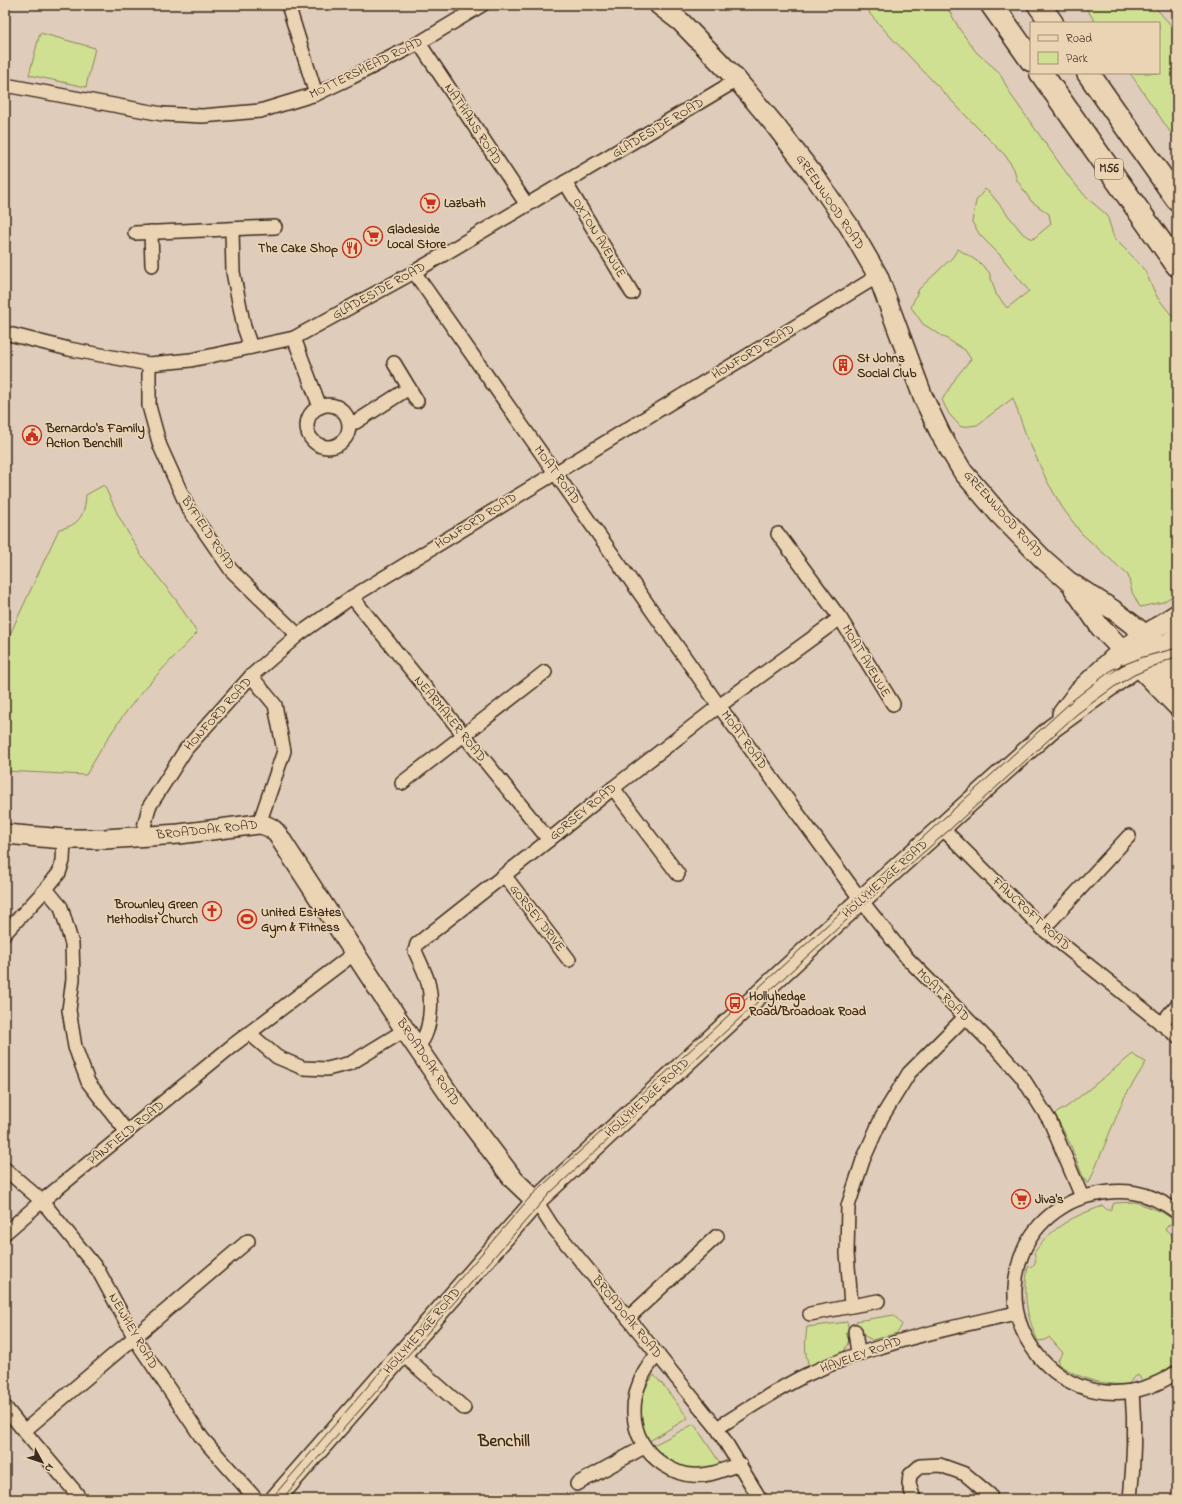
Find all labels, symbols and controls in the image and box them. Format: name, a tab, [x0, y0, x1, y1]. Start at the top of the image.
legend	[1030, 22, 1160, 74]
text: Road	[1066, 30, 1092, 48]
street label: MOTTERSHEAD ROAD	[306, 32, 426, 104]
text: Park	[1066, 50, 1088, 68]
street label: NATHANS ROAD	[440, 80, 506, 168]
street label: GLADESIDE ROAD	[609, 93, 707, 163]
street label: GREENWOOD ROAD	[791, 151, 869, 253]
road number: M56	[1095, 159, 1123, 179]
supermarket icon: Lazbath	[419, 192, 441, 214]
place label: Lazbath	[444, 194, 486, 213]
street label: OXTON AVENUE	[568, 194, 630, 282]
place label: Gladeside Local Store	[387, 220, 447, 254]
supermarket icon: Gladeside Local Store	[362, 225, 384, 247]
restaurant icon: The Cake Shop	[341, 237, 363, 259]
place label: The Cake Shop	[258, 239, 338, 258]
street label: GLADESIDE ROAD	[329, 258, 429, 324]
street label: HONFORD ROAD	[708, 320, 798, 384]
place label: St Johns Social Club	[857, 349, 916, 383]
building icon: St Johns Social Club	[832, 354, 854, 376]
place label: Bernardo's Family Action Benchill	[45, 419, 145, 453]
public building icon: Bernardo's Family Action Benchill	[21, 424, 43, 446]
street label: MOAT ROAD	[529, 442, 585, 508]
street label: GREENWOOD ROAD	[959, 466, 1047, 562]
street label: HONFORD ROAD	[431, 488, 521, 554]
street label: BYFIELD ROAD	[176, 492, 240, 574]
street label: MOAT AVENUE	[837, 621, 895, 701]
street label: NEARMAKER ROAD	[409, 672, 491, 766]
street label: HONFORD ROAD	[180, 673, 256, 755]
street label: MOAT ROAD	[716, 707, 772, 773]
street label: GORSEY ROAD	[545, 779, 621, 845]
street label: BROADOAK ROAD	[154, 815, 259, 845]
street label: HOLLYHEDGE ROAD	[838, 835, 932, 923]
street label: FANCROFT ROAD	[987, 872, 1074, 955]
street label: GORSEY DRIVE	[505, 880, 570, 956]
place label: Brownley Green Methodist Church	[106, 895, 199, 929]
church icon: Brownley Green Methodist Church	[201, 900, 223, 922]
place label: United Estates Gym & Fitness	[261, 903, 342, 939]
sports icon: United Estates Gym & Fitness	[236, 908, 258, 930]
street label: MOAT ROAD	[912, 964, 974, 1026]
place label: Hollyhedge Road/Broadoak Road	[748, 987, 867, 1021]
bus stop icon: Hollyhedge Road/Broadoak Road	[724, 992, 746, 1014]
street label: BROADOAK ROAD	[391, 1014, 464, 1109]
street label: HOLLYHEDGE ROAD	[601, 1054, 693, 1142]
street label: PANFIELD ROAD	[84, 1096, 168, 1170]
supermarket icon: Jiva's	[1010, 1188, 1032, 1210]
place label: Jiva's	[1035, 1190, 1064, 1209]
street label: BROADOAK ROAD	[587, 1271, 666, 1362]
street label: HOLLYHEDGE ROAD	[379, 1284, 465, 1378]
street label: NEWHEY ROAD	[104, 1290, 162, 1372]
street label: HAVELEY ROAD	[818, 1332, 904, 1378]
district label: Benchill	[477, 1429, 530, 1454]
north arrow	[22, 1442, 62, 1482]
text: N	[40, 1460, 57, 1476]

